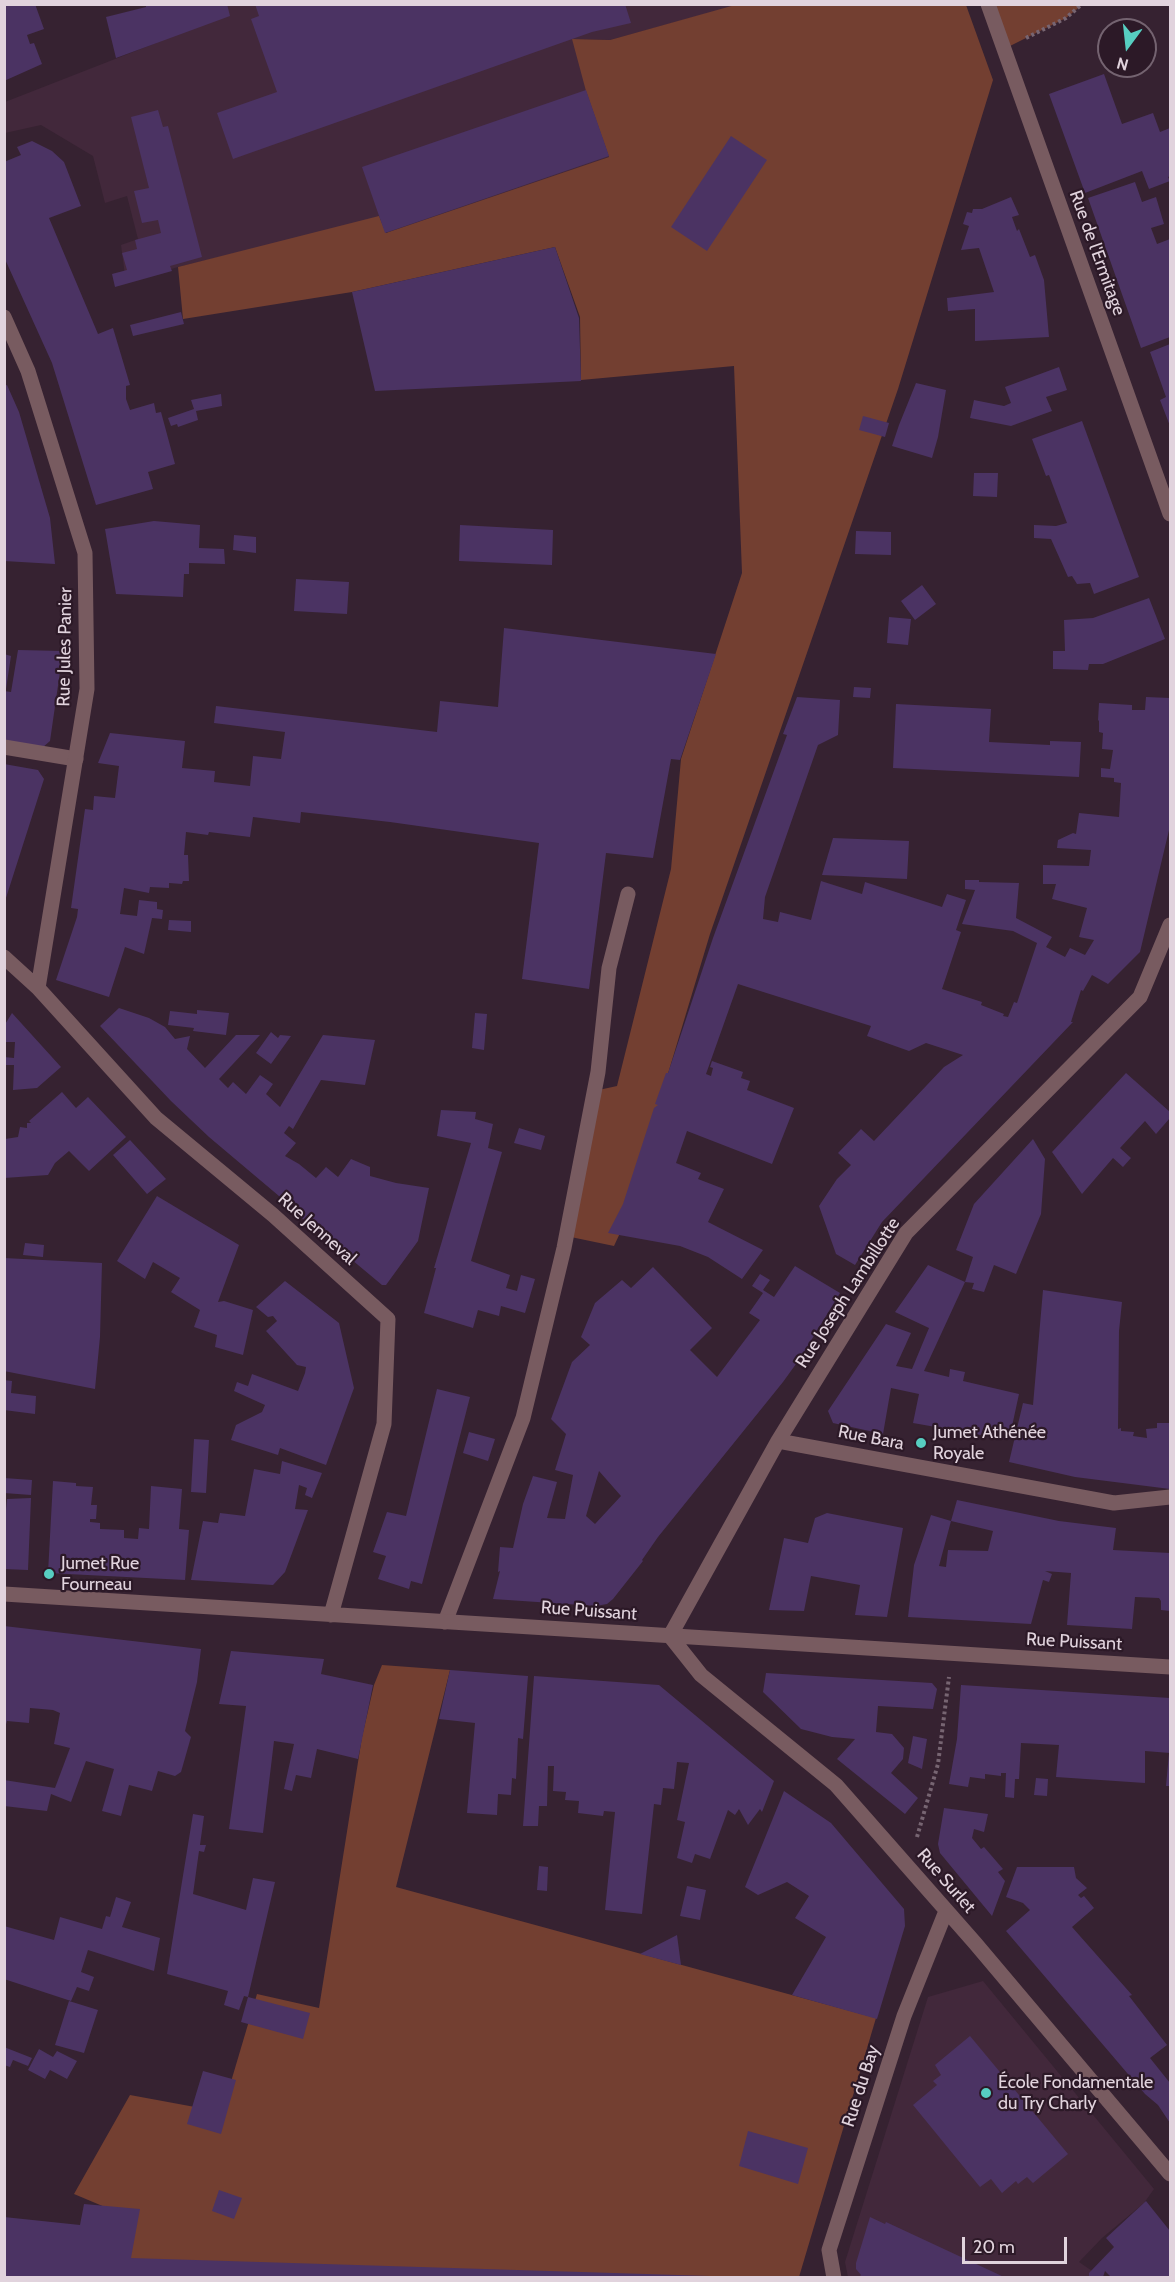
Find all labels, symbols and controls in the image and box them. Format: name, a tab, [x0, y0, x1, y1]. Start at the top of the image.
north arrow	[1097, 18, 1157, 78]
text: N	[1115, 53, 1131, 75]
street label: Rue de l'Ermitage	[1064, 187, 1130, 319]
street label: Rue Jules Panier	[53, 587, 77, 707]
street label: Rue Jenneval	[273, 1188, 361, 1270]
street label: Rue Joseph Lambillotte	[791, 1214, 905, 1372]
street label: Rue Bara	[836, 1421, 906, 1455]
place label: Jumet Athénée Royale	[933, 1422, 1046, 1464]
marker: Jumet Athénée Royale	[914, 1436, 928, 1450]
place label: Jumet Rue Fourneau	[61, 1553, 139, 1596]
marker: Jumet Rue Fourneau	[42, 1567, 56, 1581]
street label: Rue Puissant	[540, 1597, 638, 1625]
street label: Rue Puissant	[1025, 1629, 1123, 1655]
street label: Rue Surlet	[912, 1844, 980, 1918]
street label: Rue du Bay	[838, 2042, 884, 2130]
place label: École Fondamentale du Try Charly	[998, 2072, 1153, 2114]
marker: École Fondamentale du Try Charly	[979, 2086, 993, 2100]
scale bar	[965, 2225, 1070, 2263]
text: 20 m	[973, 2236, 1015, 2258]

